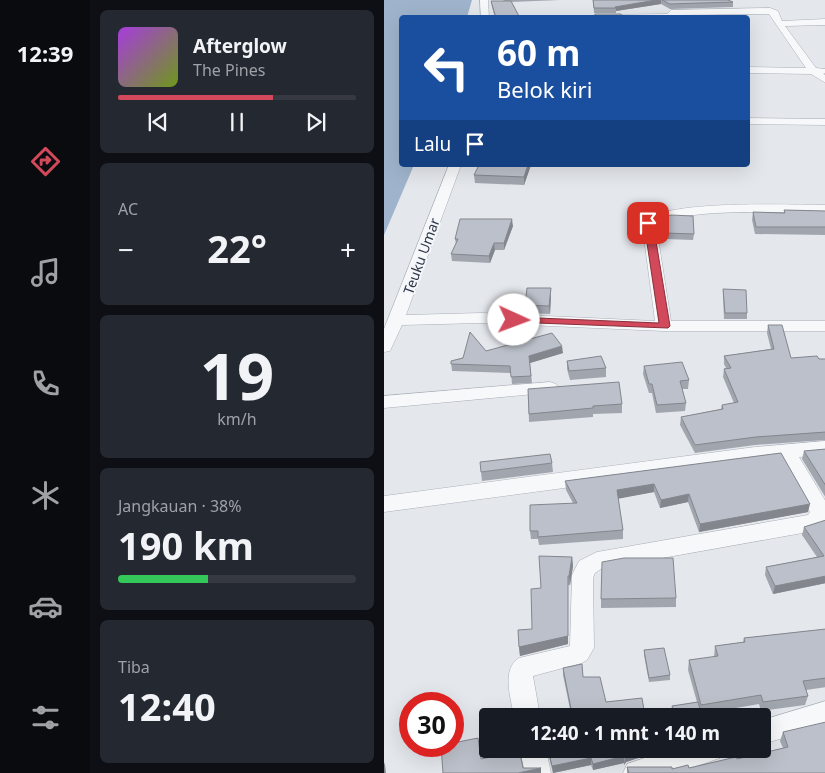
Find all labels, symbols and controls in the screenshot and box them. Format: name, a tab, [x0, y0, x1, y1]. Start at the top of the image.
text: 60 m	[497, 29, 580, 76]
text: Afterglow	[193, 33, 287, 59]
icon: left	[414, 35, 479, 100]
text: 12:39	[17, 38, 73, 68]
text: The Pines	[193, 59, 265, 81]
text: Belok kiri	[497, 74, 592, 104]
icon: previous	[144, 108, 172, 136]
icon: pause	[223, 108, 251, 136]
icon: next	[302, 108, 330, 136]
icon: arrive	[461, 130, 489, 158]
text: Lalu	[414, 131, 451, 157]
icon: directions	[28, 144, 63, 179]
text: AC	[118, 198, 138, 220]
pin	[627, 202, 669, 244]
icon: arrive	[634, 209, 662, 237]
street label: Teuku Umar	[398, 215, 444, 297]
text: 22°	[207, 222, 267, 274]
text: −	[118, 230, 134, 268]
text: +	[340, 230, 356, 268]
icon: music	[28, 255, 63, 290]
position arrow	[487, 293, 539, 345]
text: 19	[200, 331, 274, 419]
icon: phone	[28, 366, 63, 401]
text: km/h	[217, 408, 257, 430]
icon: climate	[28, 478, 63, 513]
text: Jangkauan · 38%	[118, 495, 242, 517]
text: 190 km	[118, 519, 254, 571]
icon: car	[28, 589, 63, 624]
text: Tiba	[118, 656, 150, 678]
text: 12:40	[118, 680, 216, 732]
speed limit sign: 30	[399, 692, 464, 757]
icon: filters	[28, 700, 63, 735]
text: 12:40 · 1 mnt · 140 m	[530, 720, 720, 746]

